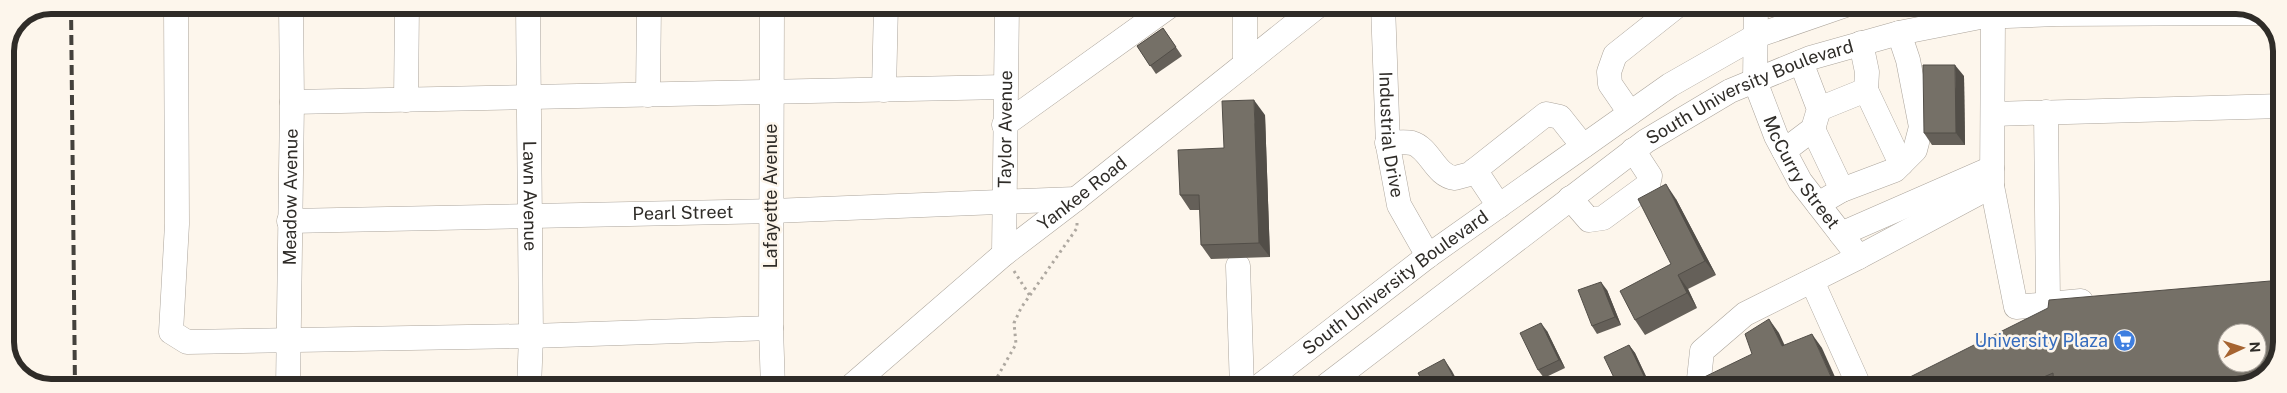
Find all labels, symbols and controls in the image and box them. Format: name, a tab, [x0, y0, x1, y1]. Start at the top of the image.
street label: South University Boulevard	[1642, 35, 1856, 149]
street label: Taylor Avenue	[994, 70, 1016, 188]
street label: Industrial Drive	[1375, 71, 1408, 199]
street label: McCurry Street	[1759, 113, 1844, 233]
street label: Lafayette Avenue	[760, 124, 781, 268]
street label: Meadow Avenue	[279, 128, 302, 266]
street label: Lawn Avenue	[519, 141, 541, 251]
street label: Yankee Road	[1034, 152, 1131, 234]
street label: Pearl Street	[632, 201, 734, 224]
street label: South University Boulevard	[1298, 206, 1492, 359]
north arrow	[2217, 323, 2267, 373]
supermarket icon: University Plaza	[2112, 329, 2136, 353]
place label: University Plaza	[1975, 330, 2108, 351]
text: N	[2247, 341, 2263, 353]

